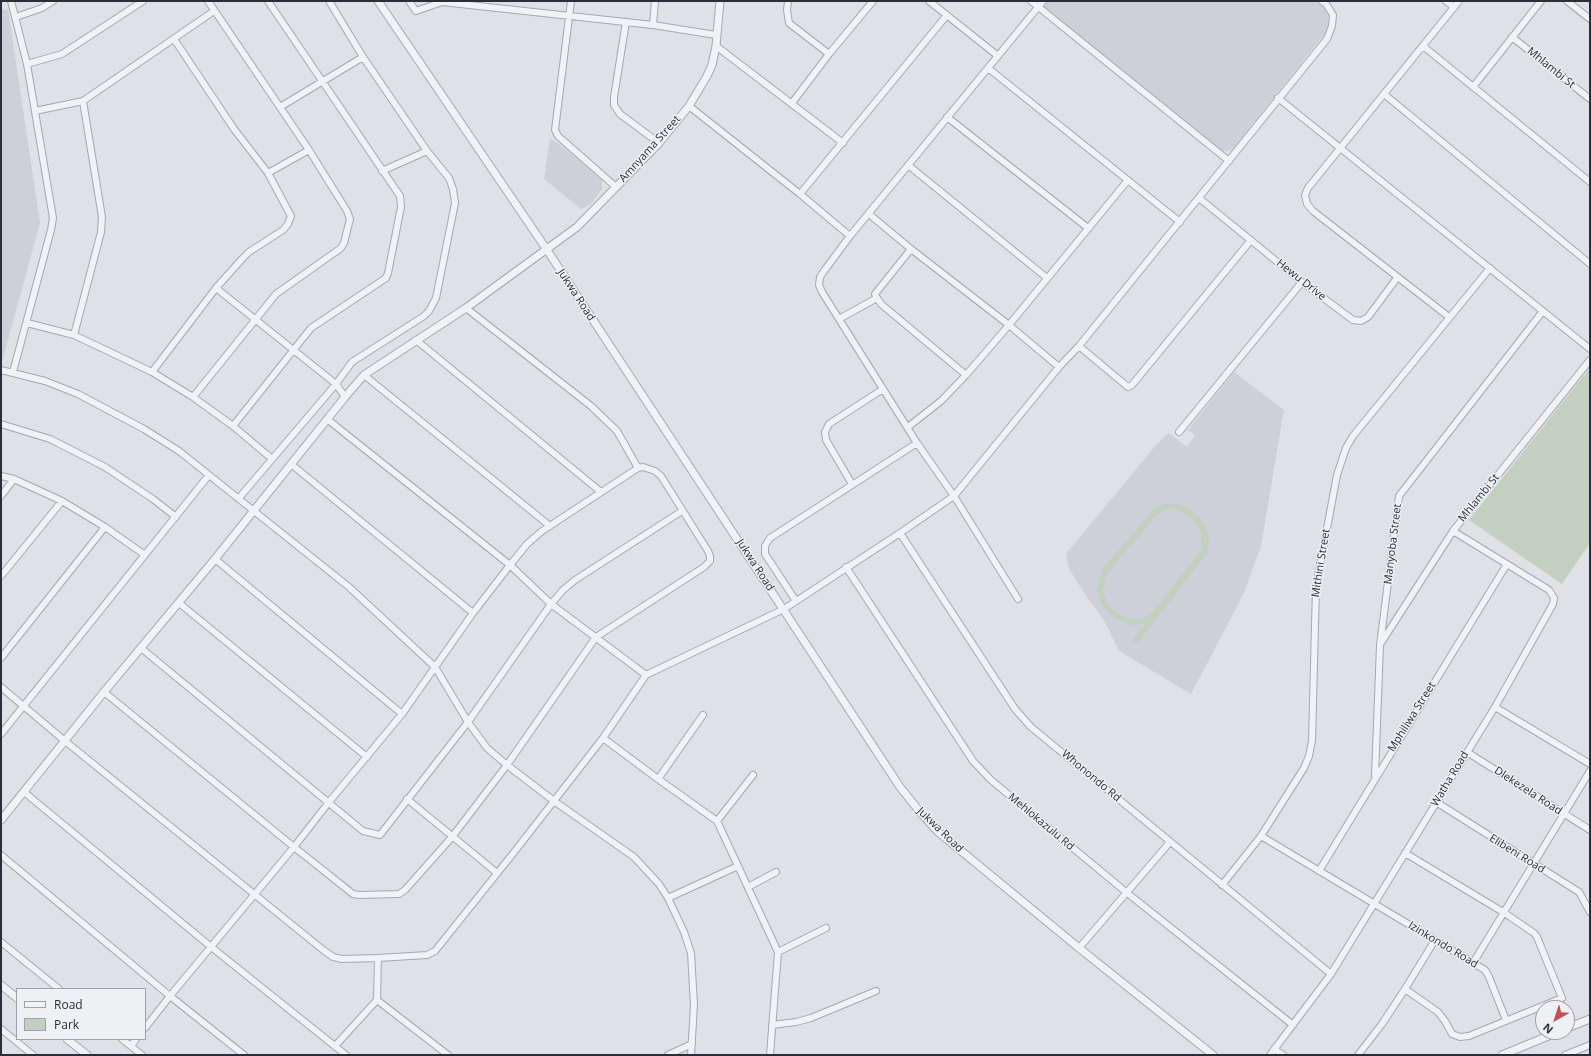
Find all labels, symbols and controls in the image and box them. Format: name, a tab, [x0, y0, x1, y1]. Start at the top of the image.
street label: Mhlambi St	[1524, 45, 1578, 91]
street label: Amnyama Street	[617, 113, 683, 185]
street label: Hewu Drive	[1274, 257, 1328, 303]
street label: Jukwa Road	[554, 267, 598, 323]
street label: Mhlambi St	[1456, 471, 1502, 525]
street label: Manyoba Street	[1381, 503, 1405, 585]
street label: Mithini Street	[1309, 528, 1333, 598]
street label: Jukwa Road	[733, 537, 777, 593]
street label: Mphiliwa Street	[1385, 680, 1439, 754]
street label: Whonondo Rd	[1059, 747, 1123, 805]
street label: Watha Road	[1428, 749, 1472, 809]
street label: Dlekezela Road	[1492, 764, 1564, 818]
street label: Mehlokazulu Rd	[1005, 791, 1077, 853]
street label: Jukwa Road	[914, 805, 966, 855]
street label: Elibeni Road	[1487, 832, 1547, 876]
street label: Izinkondo Road	[1406, 919, 1480, 971]
legend	[16, 988, 146, 1040]
text: Road	[54, 996, 83, 1013]
north arrow	[1535, 1000, 1575, 1040]
text: Park	[54, 1016, 79, 1033]
text: N	[1540, 1020, 1556, 1038]

